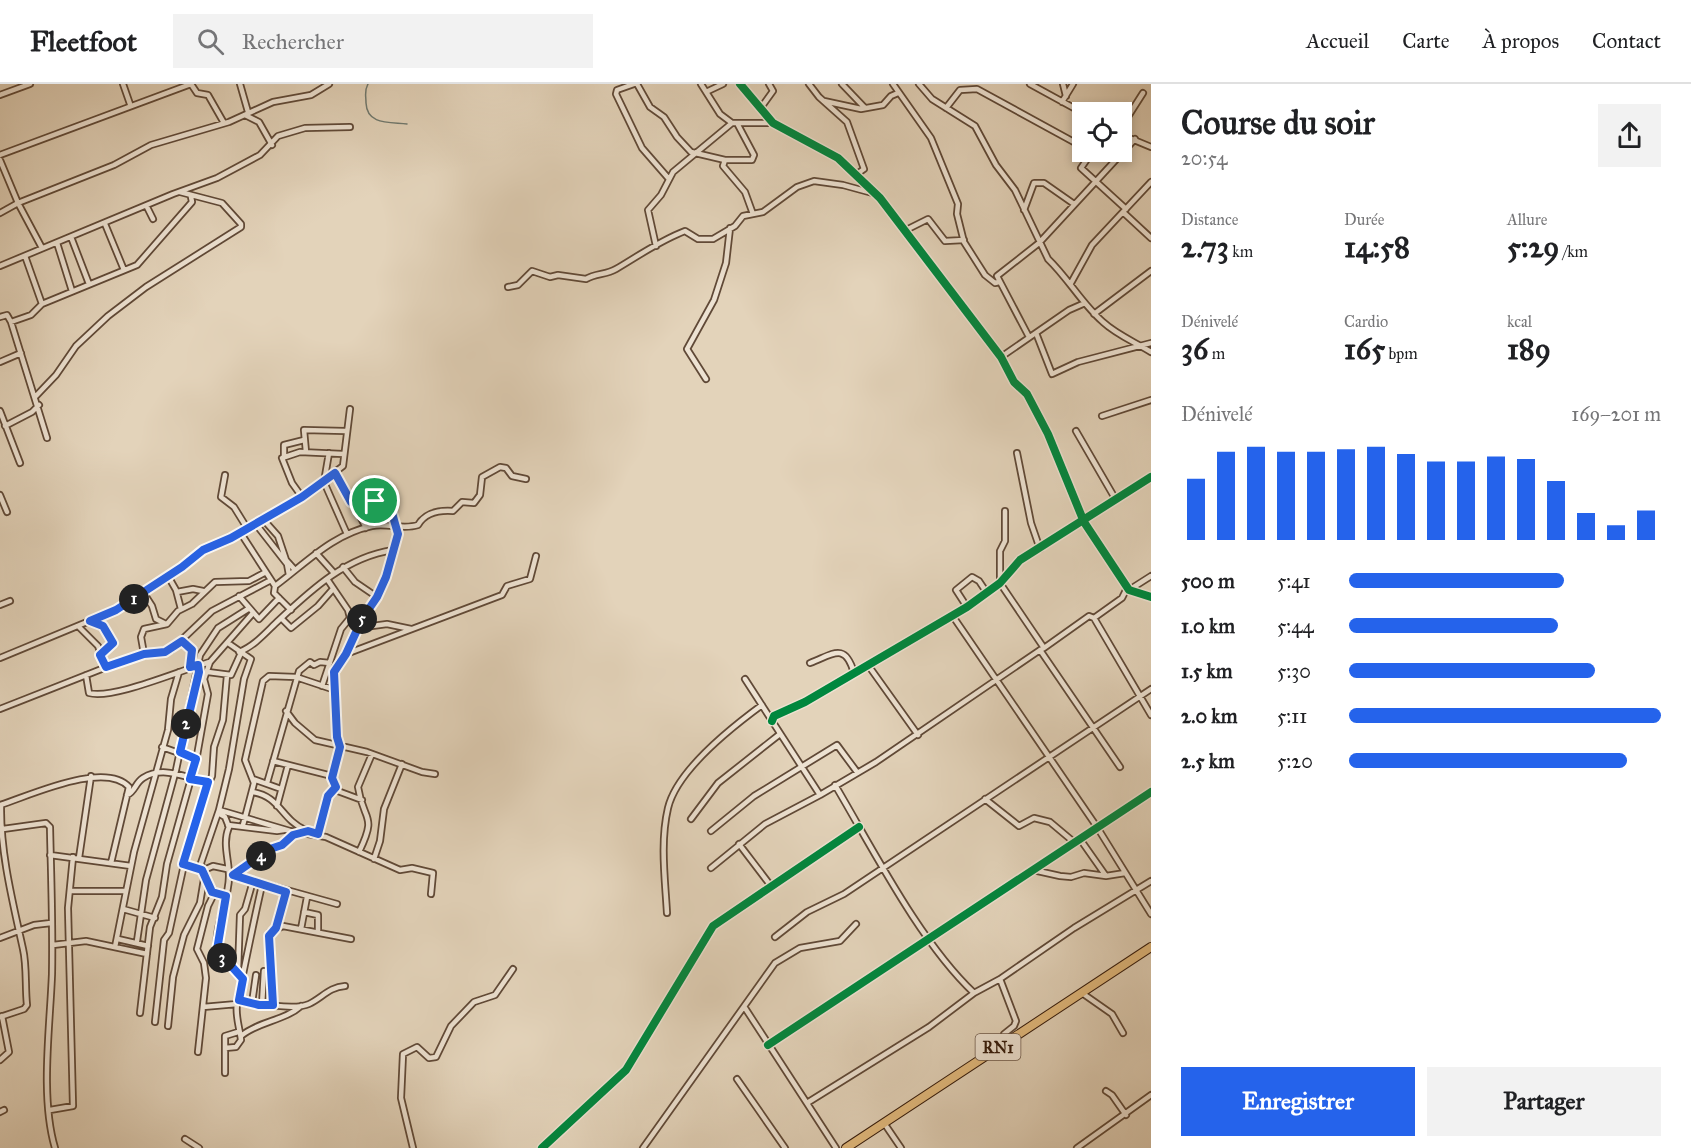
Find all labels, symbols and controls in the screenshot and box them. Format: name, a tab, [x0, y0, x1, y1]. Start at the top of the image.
search box	[173, 14, 593, 68]
text: Fleetfoot	[30, 24, 137, 59]
icon: search	[194, 25, 227, 58]
text: Rechercher	[242, 28, 344, 55]
text: Accueil	[1306, 28, 1369, 54]
text: Carte	[1402, 28, 1450, 54]
text: À propos	[1483, 28, 1559, 54]
text: Contact	[1592, 28, 1661, 54]
map controls	[1072, 102, 1132, 162]
button: locate	[1072, 102, 1132, 162]
text: Course du soir	[1181, 103, 1375, 143]
button: share	[1598, 104, 1661, 167]
text: 20:54	[1181, 146, 1227, 170]
text: Distance	[1181, 210, 1238, 229]
text: Durée	[1344, 210, 1384, 229]
text: Allure	[1507, 210, 1547, 229]
text: 2.73	[1181, 229, 1229, 265]
text: 14:58	[1344, 229, 1410, 265]
text: 5:29	[1507, 229, 1559, 265]
text: km	[1229, 242, 1253, 261]
text: /km	[1559, 242, 1588, 261]
text: Dénivelé	[1181, 312, 1238, 331]
text: Cardio	[1344, 312, 1388, 331]
text: kcal	[1507, 312, 1532, 331]
text: 36	[1181, 331, 1208, 367]
text: 165	[1344, 331, 1385, 367]
text: 189	[1507, 331, 1551, 367]
text: m	[1208, 344, 1225, 363]
text: bpm	[1385, 344, 1418, 363]
text: Dénivelé	[1181, 402, 1253, 426]
text: 169–201 m	[1571, 402, 1661, 426]
pin	[349, 475, 400, 526]
icon: arrive	[358, 484, 391, 517]
text: 500 m	[1181, 569, 1235, 593]
text: 5:41	[1277, 569, 1310, 593]
pin: 1	[119, 584, 149, 614]
text: 1	[131, 589, 137, 608]
pin: 5	[347, 604, 377, 634]
text: 5	[358, 609, 366, 628]
text: 1.0 km	[1181, 614, 1235, 638]
text: 5:44	[1277, 614, 1314, 638]
text: 1.5 km	[1181, 659, 1232, 683]
text: 5:30	[1277, 659, 1311, 683]
text: 2.0 km	[1181, 704, 1237, 728]
text: 5:11	[1277, 704, 1307, 728]
pin: 2	[171, 709, 201, 739]
text: 2	[182, 714, 190, 733]
text: 2.5 km	[1181, 749, 1235, 773]
text: 5:20	[1277, 749, 1313, 773]
pin: 4	[246, 841, 276, 871]
text: 4	[257, 846, 265, 865]
pin: 3	[207, 943, 237, 973]
text: 3	[219, 948, 225, 967]
road number: RN1	[976, 1034, 1020, 1060]
button: Enregistrer	[1181, 1067, 1415, 1136]
button: Partager	[1427, 1067, 1661, 1136]

